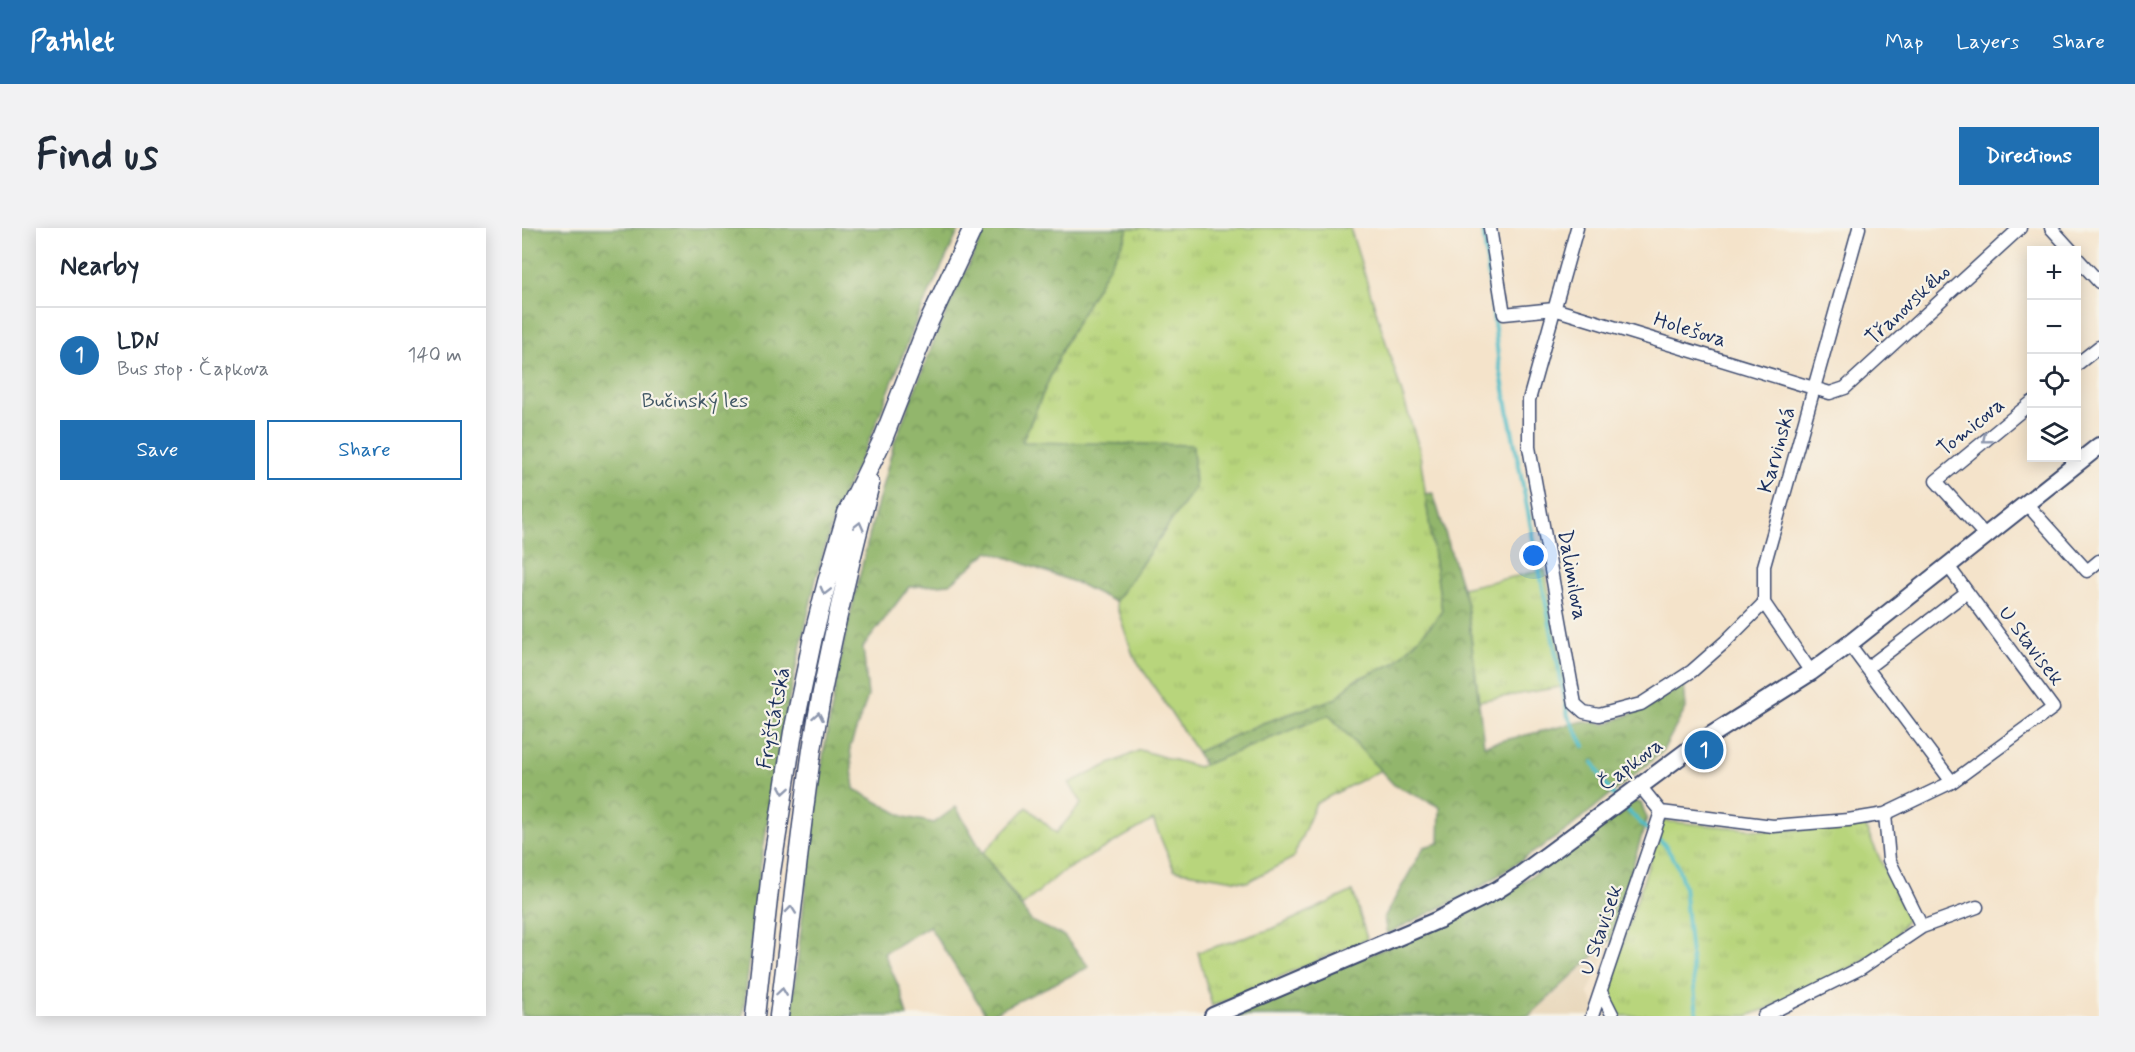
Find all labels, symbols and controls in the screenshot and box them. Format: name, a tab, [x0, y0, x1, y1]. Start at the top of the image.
text: Pathlet	[30, 24, 114, 61]
text: Map	[1885, 28, 1923, 56]
text: Layers	[1956, 28, 2019, 56]
text: Share	[2052, 28, 2105, 56]
button: Directions	[1959, 127, 2099, 185]
text: Find us	[36, 129, 158, 184]
map controls	[2027, 246, 2081, 462]
button: +	[2027, 246, 2081, 300]
text: Nearby	[60, 250, 139, 284]
street label: Třanovského	[1859, 258, 1957, 352]
button: −	[2027, 300, 2081, 354]
street label: Holešova	[1650, 306, 1730, 354]
text: LDN	[117, 328, 159, 356]
text: 1	[75, 342, 84, 369]
text: 140 m	[408, 342, 462, 369]
button: locate	[2027, 354, 2081, 408]
text: Bus stop · Čapkova	[117, 356, 269, 383]
park label: Bučinský les	[642, 387, 748, 415]
street label: Tomicova	[1931, 391, 2011, 463]
street label: Karvinská	[1751, 404, 1803, 496]
button: layers	[2027, 408, 2081, 462]
button: Save	[60, 420, 255, 480]
button: Share	[267, 420, 462, 480]
one-way arrow	[1982, 432, 1993, 443]
one-way arrow	[852, 521, 865, 531]
street label: Dalimilova	[1550, 528, 1594, 622]
your location	[1519, 541, 1548, 570]
one-way arrow	[819, 586, 832, 596]
street label: U Stavisek	[1992, 600, 2070, 692]
street label: Fryštátská	[750, 665, 798, 771]
one-way arrow	[811, 712, 824, 722]
pin: 1	[1684, 728, 1724, 772]
street label: Čapkova	[1593, 732, 1669, 798]
one-way arrow	[778, 784, 791, 794]
street label: U Stavisek	[1573, 881, 1630, 979]
one-way arrow	[785, 905, 797, 914]
one-way arrow	[776, 987, 788, 996]

